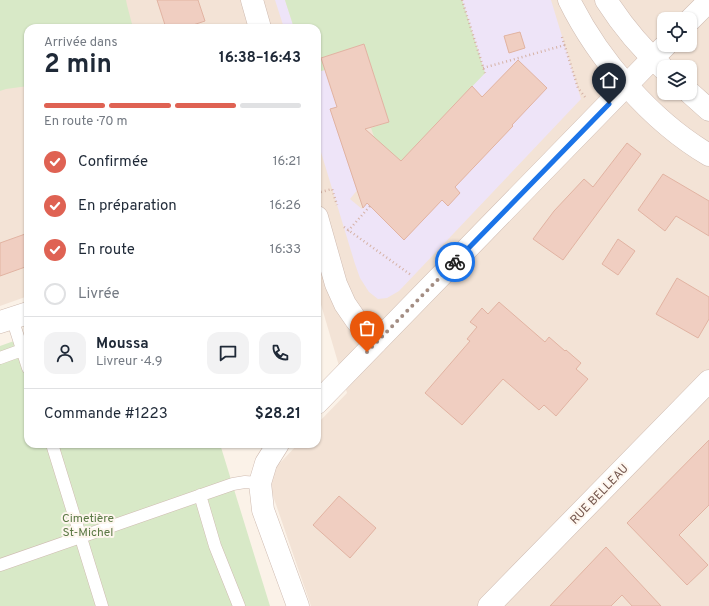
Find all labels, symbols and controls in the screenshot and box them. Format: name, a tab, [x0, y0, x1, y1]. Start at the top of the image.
map controls	[657, 12, 697, 100]
button: locate	[657, 12, 697, 52]
text: Arrivée dans	[44, 35, 117, 51]
text: 2 min	[44, 49, 112, 82]
text: 16:38–16:43	[219, 49, 301, 68]
button: layers	[657, 60, 697, 100]
pin	[592, 63, 626, 104]
icon: home	[598, 69, 620, 91]
text: En route · 70 m	[44, 114, 128, 130]
icon: check	[44, 151, 66, 173]
text: Confirmée	[78, 153, 148, 172]
text: 16:21	[273, 154, 301, 170]
icon: check	[44, 195, 66, 217]
text: En préparation	[78, 197, 177, 216]
text: 16:26	[270, 198, 301, 214]
icon: check	[44, 239, 66, 261]
text: En route	[78, 241, 135, 260]
text: 16:33	[270, 242, 301, 258]
courier	[435, 242, 475, 282]
icon: bike	[444, 251, 466, 273]
text: Livrée	[78, 285, 120, 304]
pin	[350, 311, 384, 352]
icon: bag	[356, 317, 378, 339]
button: person	[44, 332, 86, 374]
button: chat	[207, 332, 249, 374]
button: phone	[259, 332, 301, 374]
text: Moussa	[96, 335, 149, 354]
text: Livreur · 4.9	[96, 354, 162, 370]
text: Commande #1223	[44, 405, 168, 424]
text: $28.21	[255, 405, 301, 424]
street label: RUE BELLEAU	[567, 461, 632, 528]
park label: Cimetière St-Michel	[62, 511, 114, 541]

